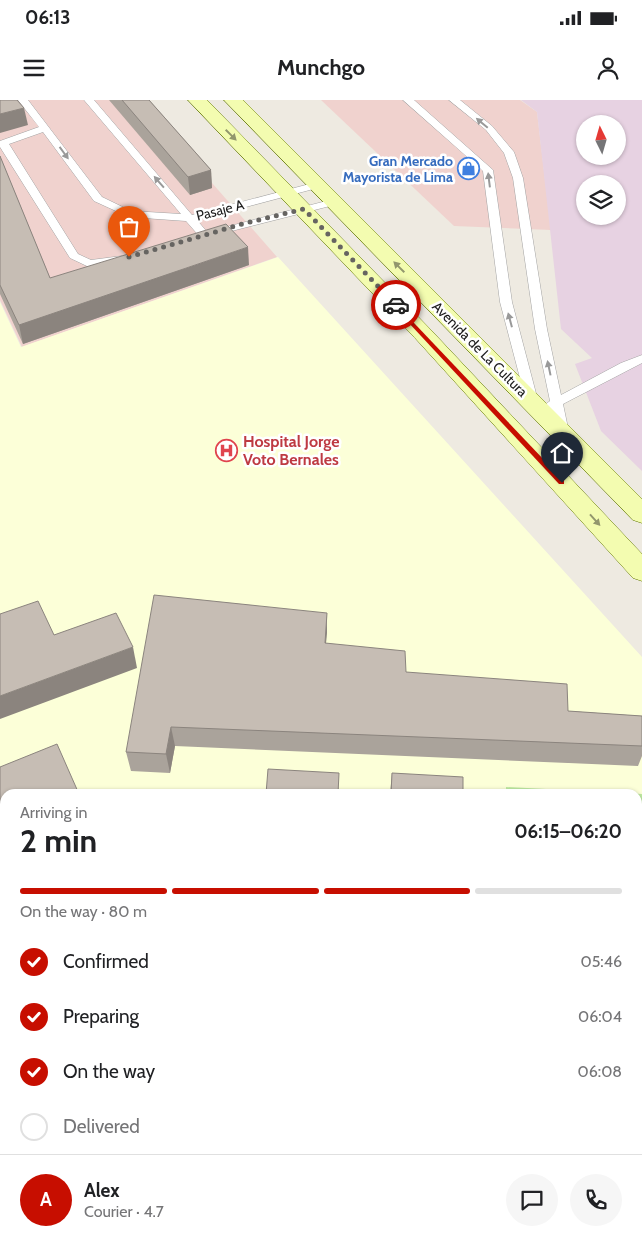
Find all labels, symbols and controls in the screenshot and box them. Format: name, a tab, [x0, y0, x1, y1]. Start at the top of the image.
text: 06:13	[25, 6, 71, 29]
icon: menu	[20, 54, 48, 82]
text: Munchgo	[277, 54, 365, 81]
icon: person	[594, 54, 622, 82]
north arrow	[576, 115, 626, 165]
map controls	[576, 115, 626, 225]
one-way arrow	[477, 117, 489, 129]
one-way arrow	[225, 129, 237, 141]
one-way arrow	[59, 146, 69, 159]
place label: Gran Mercado Mayorista de Lima	[343, 152, 453, 186]
shop icon: Gran Mercado Mayorista de Lima	[457, 157, 481, 181]
one-way arrow	[485, 171, 493, 187]
button: layers	[576, 175, 626, 225]
one-way arrow	[153, 176, 165, 188]
street label: Pasaje A	[194, 195, 246, 225]
pin	[108, 206, 150, 257]
icon: bag	[115, 213, 143, 241]
one-way arrow	[393, 261, 405, 273]
courier	[371, 280, 421, 330]
icon: car	[382, 291, 410, 319]
street label: Avenida de La Cultura	[429, 298, 532, 401]
one-way arrow	[506, 313, 514, 328]
one-way arrow	[545, 361, 553, 376]
place label: Hospital Jorge Voto Bernales	[243, 432, 339, 469]
pin	[541, 432, 583, 483]
hospital icon: Hospital Jorge Voto Bernales	[215, 438, 239, 462]
icon: home	[548, 439, 576, 467]
one-way arrow	[589, 513, 601, 525]
text: Arriving in	[20, 803, 87, 822]
text: 06:15–06:20	[514, 820, 622, 843]
text: 2 min	[20, 821, 97, 860]
text: On the way · 80 m	[20, 902, 147, 921]
icon: check	[20, 948, 48, 976]
text: Confirmed	[63, 950, 149, 973]
text: 05:46	[581, 952, 622, 971]
icon: check	[20, 1003, 48, 1031]
text: Preparing	[63, 1005, 139, 1028]
text: 06:04	[578, 1007, 622, 1026]
icon: check	[20, 1058, 48, 1086]
text: On the way	[63, 1060, 155, 1083]
text: 06:08	[578, 1062, 622, 1081]
text: Delivered	[63, 1115, 140, 1138]
button: chat	[506, 1174, 558, 1226]
button: phone	[570, 1174, 622, 1226]
text: Alex	[84, 1179, 120, 1202]
text: A	[40, 1188, 52, 1211]
text: Courier · 4.7	[84, 1202, 164, 1221]

